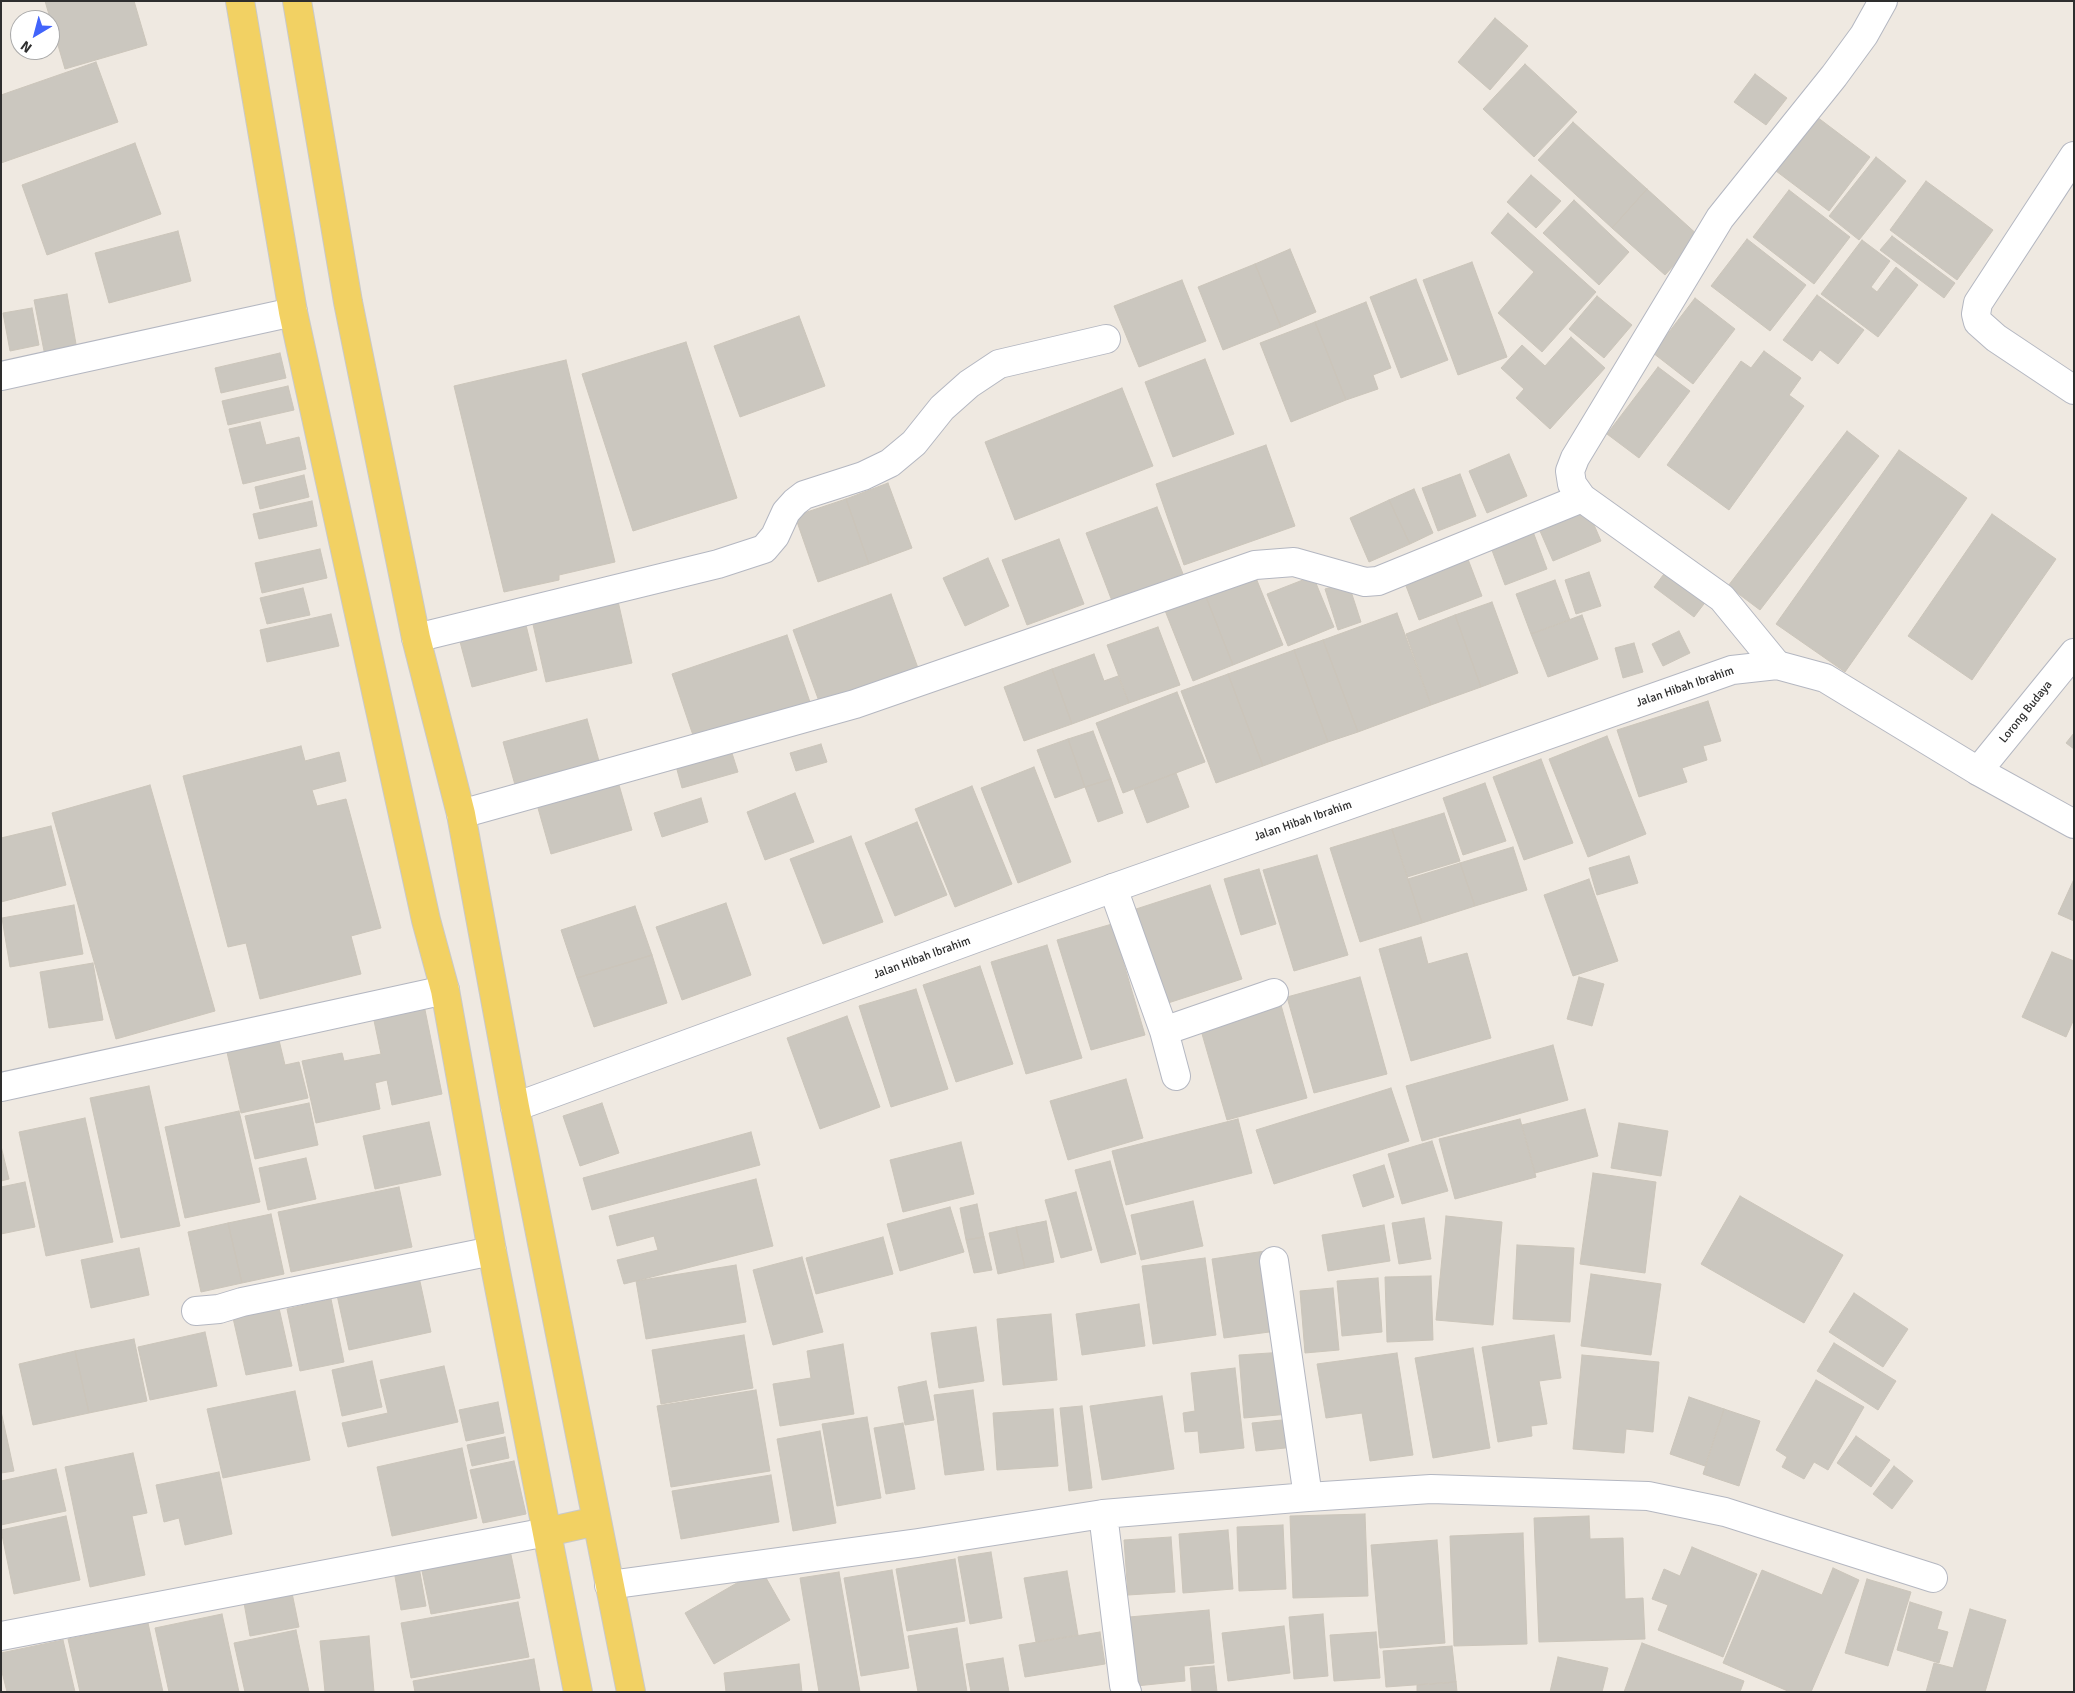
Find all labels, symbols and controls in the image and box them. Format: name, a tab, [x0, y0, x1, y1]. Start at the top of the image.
north arrow	[10, 10, 60, 60]
text: N	[17, 37, 35, 56]
street label: Jalan Hibah Ibrahim	[1634, 664, 1736, 710]
street label: Lorong Budaya	[1997, 678, 2055, 746]
street label: Jalan Hibah Ibrahim	[1252, 798, 1354, 844]
street label: Jalan Hibah Ibrahim	[871, 934, 973, 982]

